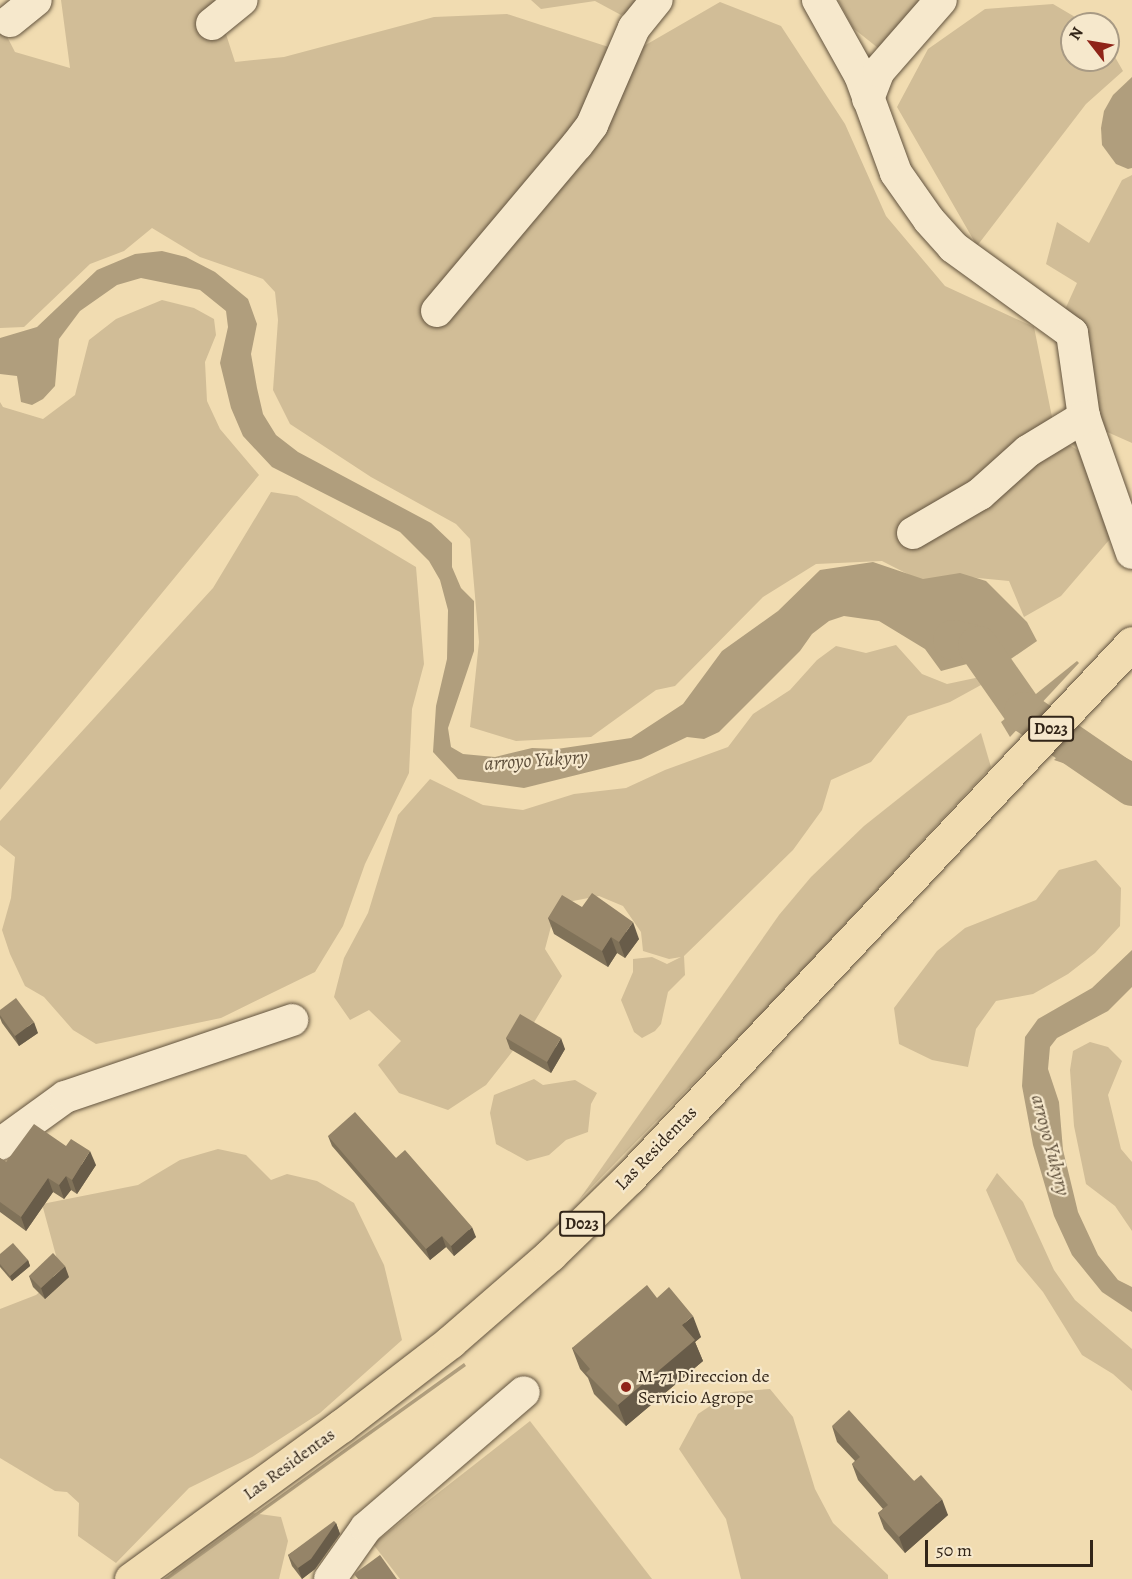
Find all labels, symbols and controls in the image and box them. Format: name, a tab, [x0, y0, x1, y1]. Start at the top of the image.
north arrow	[1060, 12, 1120, 72]
text: N	[1064, 23, 1089, 44]
road number: D023	[1027, 716, 1075, 742]
water label: arroyo Yukyry	[483, 744, 589, 776]
water label: arroyo Yukyry	[1026, 1092, 1076, 1198]
street label: Las Residentas	[611, 1102, 701, 1194]
road number: D023	[558, 1211, 606, 1237]
place label: M-71 Direccion de Servicio Agrope	[638, 1366, 770, 1408]
marker: M-71 Direccion de Servicio Agrope	[619, 1380, 633, 1394]
street label: Las Residentas	[239, 1423, 339, 1505]
scale bar	[928, 1528, 1096, 1566]
text: 50 m	[936, 1538, 972, 1562]

